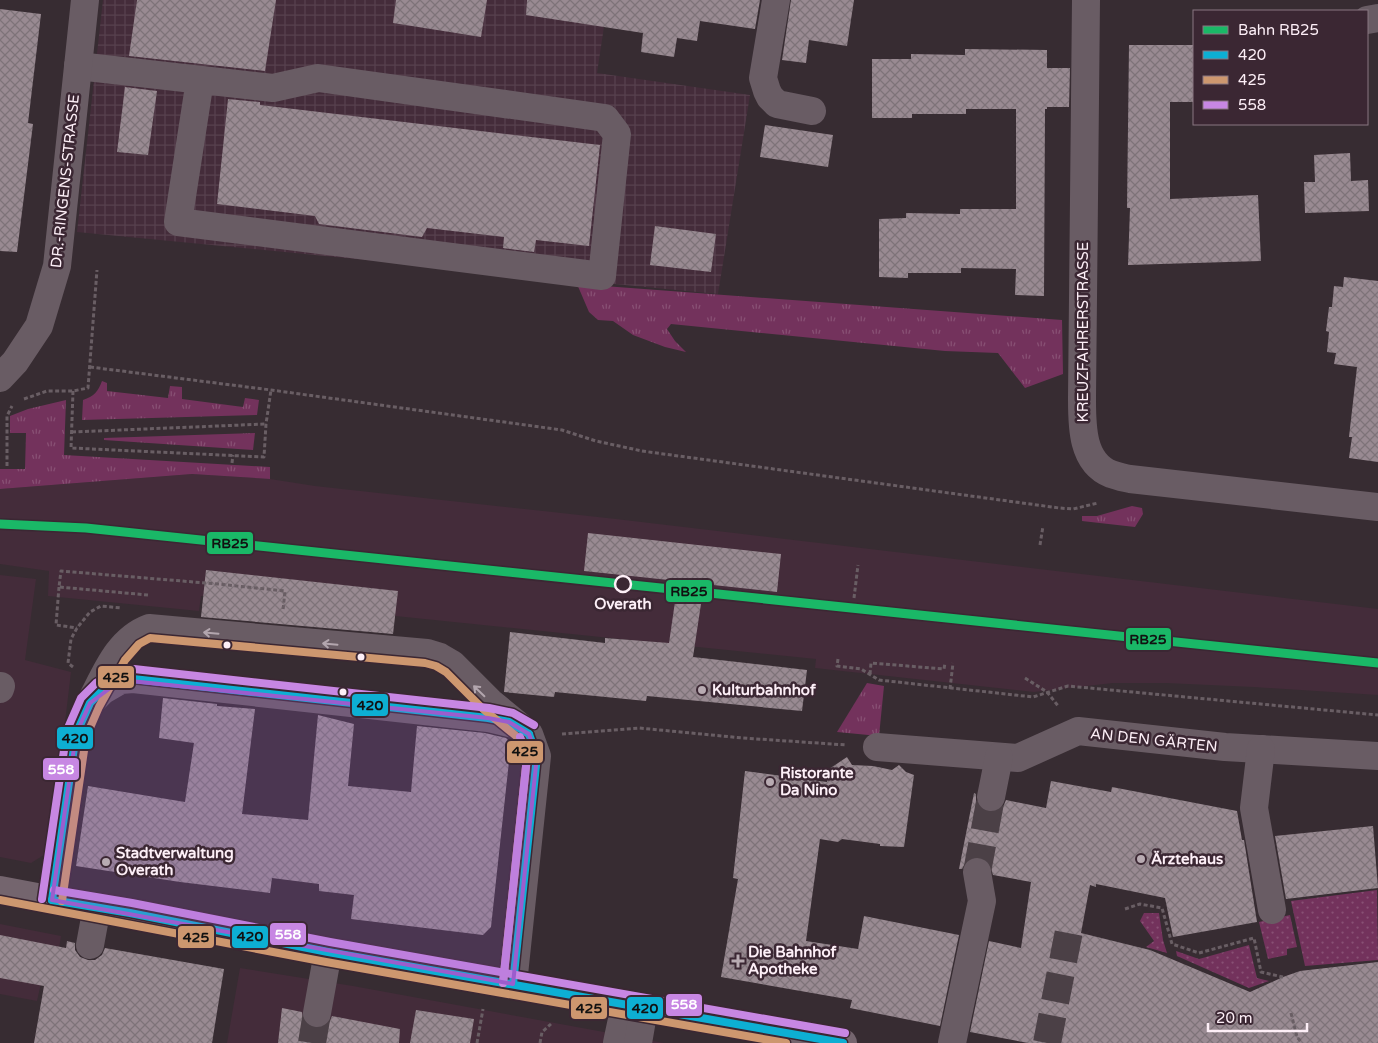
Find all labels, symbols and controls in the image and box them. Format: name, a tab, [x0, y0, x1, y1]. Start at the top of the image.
legend	[1193, 10, 1368, 125]
text: Bahn RB25	[1238, 21, 1319, 39]
text: 420	[1238, 46, 1266, 64]
text: 425	[1238, 71, 1266, 89]
street label: DR.-RINGENS-STRASSE	[47, 93, 83, 269]
text: 558	[1238, 96, 1266, 114]
street label: KREUZFAHRERSTRASSE	[1074, 242, 1092, 422]
line badge: RB25	[206, 531, 254, 555]
text: RB25	[211, 535, 249, 552]
marker: Overath	[614, 575, 632, 593]
line badge: RB25	[665, 579, 713, 603]
text: RB25	[670, 583, 708, 600]
place label: Overath	[594, 595, 652, 613]
line badge: RB25	[1125, 627, 1172, 651]
one-way arrow	[203, 629, 219, 638]
text: RB25	[1129, 631, 1167, 648]
unlabelled marker	[222, 640, 232, 650]
one-way arrow	[323, 640, 339, 649]
unlabelled marker	[356, 652, 366, 662]
line badge: 425	[97, 665, 135, 689]
text: 425	[103, 669, 129, 686]
place label: Kulturbahnhof	[712, 681, 816, 699]
marker: Kulturbahnhof	[696, 684, 708, 696]
one-way arrow	[472, 685, 485, 697]
unlabelled marker	[338, 687, 348, 697]
line badge: 420	[351, 693, 389, 717]
text: 420	[357, 697, 383, 714]
street label: AN DEN GÄRTEN	[1089, 724, 1219, 756]
line badge: 420	[56, 726, 94, 750]
text: 420	[62, 730, 88, 747]
line badge: 425	[506, 740, 544, 764]
text: 425	[512, 743, 538, 760]
line badge: 558	[42, 757, 80, 781]
text: 558	[48, 761, 74, 778]
place label: Ristorante Da Nino	[780, 764, 854, 799]
marker: Ristorante Da Nino	[764, 776, 776, 788]
place label: Stadtverwaltung Overath	[116, 844, 234, 879]
place label: Ärztehaus	[1151, 850, 1223, 868]
marker: Ärztehaus	[1135, 853, 1147, 865]
marker: Stadtverwaltung Overath	[100, 856, 112, 868]
line badge: 558	[269, 922, 307, 946]
line badge: 425	[177, 925, 215, 949]
line badge: 420	[231, 925, 269, 949]
text: 558	[275, 926, 301, 943]
text: 420	[237, 928, 263, 945]
text: 425	[183, 929, 209, 946]
place label: Die Bahnhof Apotheke	[748, 943, 837, 979]
marker: Die Bahnhof Apotheke	[732, 955, 744, 967]
line badge: 558	[665, 993, 703, 1017]
line badge: 425	[570, 996, 608, 1020]
line badge: 420	[626, 996, 664, 1020]
text: 558	[671, 996, 697, 1013]
text: 425	[576, 1000, 602, 1017]
text: 420	[632, 1000, 658, 1017]
scale bar	[1208, 1000, 1307, 1032]
text: 20 m	[1216, 1009, 1253, 1027]

